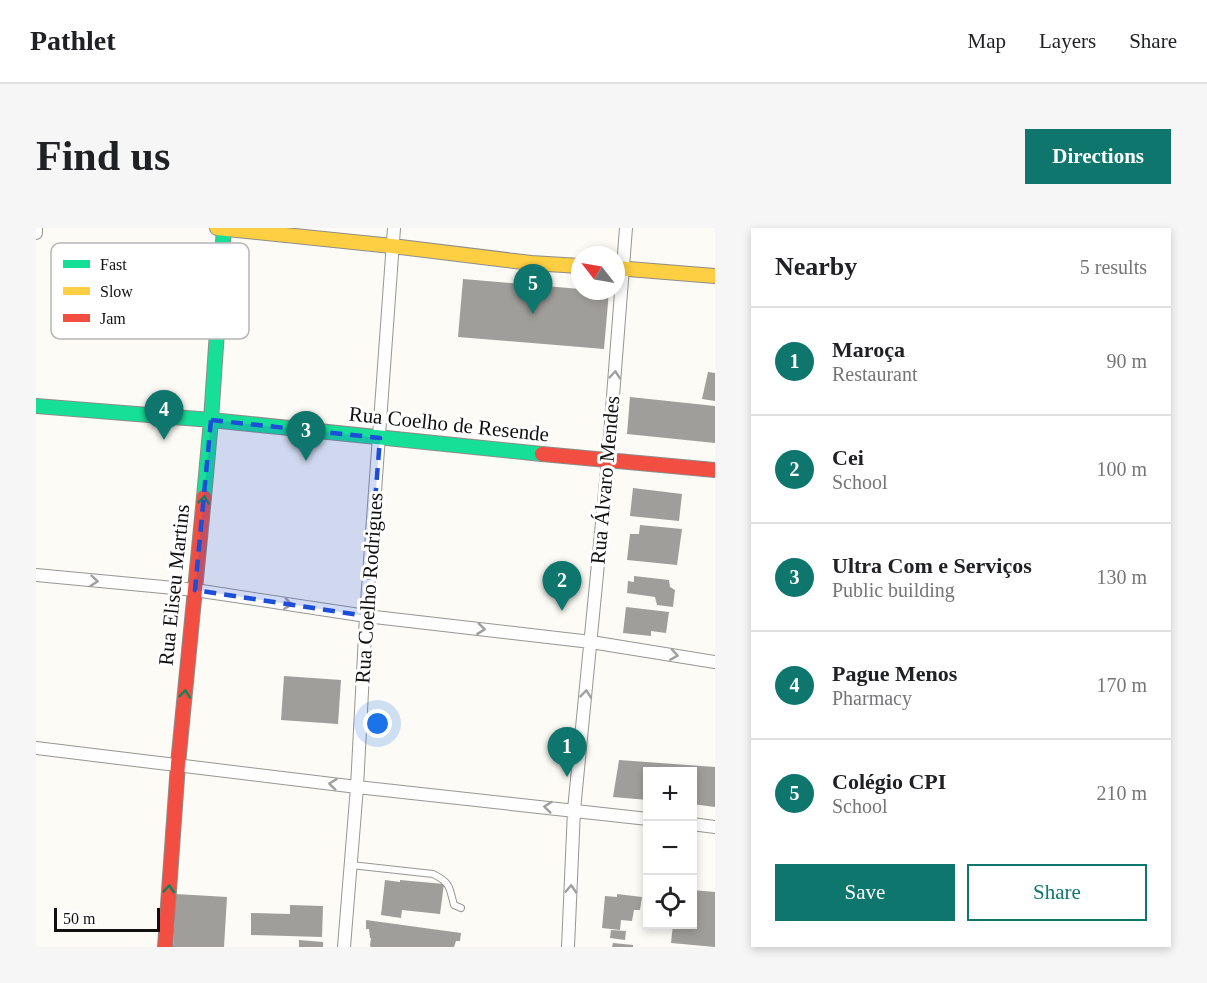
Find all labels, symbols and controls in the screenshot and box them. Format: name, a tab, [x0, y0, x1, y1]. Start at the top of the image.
text: Pathlet	[30, 25, 116, 56]
text: Map	[968, 29, 1006, 53]
text: Layers	[1039, 29, 1096, 53]
text: Share	[1129, 29, 1177, 53]
button: Directions	[1025, 129, 1171, 184]
text: Find us	[36, 133, 170, 179]
legend	[51, 243, 249, 339]
north arrow	[571, 246, 625, 300]
text: Nearby	[775, 252, 857, 281]
text: Fast	[100, 256, 127, 273]
text: 5 results	[1080, 256, 1147, 278]
pin: 5	[514, 264, 552, 314]
text: Slow	[100, 283, 133, 300]
text: Jam	[100, 310, 126, 327]
text: Maroça	[832, 337, 905, 362]
text: 1	[790, 350, 800, 372]
text: 90 m	[1106, 350, 1147, 372]
text: Restaurant	[832, 363, 918, 385]
one-way arrow	[608, 370, 621, 379]
pin: 4	[144, 390, 184, 440]
street label: Rua Álvaro Mendes	[586, 395, 624, 565]
street label: Rua Coelho de Resende	[348, 402, 550, 446]
pin: 3	[286, 412, 326, 461]
text: Cei	[832, 445, 864, 470]
text: 2	[790, 458, 800, 480]
text: 100 m	[1096, 458, 1147, 480]
text: School	[832, 471, 888, 493]
street label: Rua Coelho Rodrigues	[350, 492, 388, 684]
one-way arrow	[197, 496, 210, 505]
street label: Rua Eliseu Martins	[154, 503, 194, 667]
text: Ultra Com e Serviços	[832, 553, 1032, 578]
pin: 2	[542, 562, 582, 611]
text: 3	[790, 566, 800, 588]
text: 130 m	[1096, 566, 1147, 588]
one-way arrow	[90, 574, 99, 587]
text: Public building	[832, 579, 955, 601]
one-way arrow	[282, 597, 292, 610]
one-way arrow	[477, 622, 486, 635]
one-way arrow	[670, 649, 679, 661]
text: Pague Menos	[832, 661, 957, 686]
text: 4	[790, 674, 800, 696]
text: 170 m	[1096, 674, 1147, 696]
text: Pharmacy	[832, 687, 912, 709]
one-way arrow	[178, 690, 191, 699]
one-way arrow	[579, 690, 592, 699]
your location	[363, 709, 392, 738]
pin: 1	[548, 728, 586, 777]
map controls	[643, 767, 697, 929]
button: +	[643, 767, 697, 821]
text: Colégio CPI	[832, 769, 946, 794]
one-way arrow	[328, 778, 338, 790]
text: 5	[790, 782, 800, 804]
text: 210 m	[1096, 782, 1147, 804]
text: School	[832, 795, 888, 817]
one-way arrow	[543, 801, 552, 814]
button: −	[643, 821, 697, 875]
button: Save	[775, 864, 955, 921]
button: Share	[967, 864, 1147, 921]
button: locate	[643, 875, 697, 929]
one-way arrow	[162, 884, 175, 893]
one-way arrow	[564, 884, 577, 893]
scale bar	[54, 905, 160, 932]
text: 50 m	[63, 910, 95, 927]

